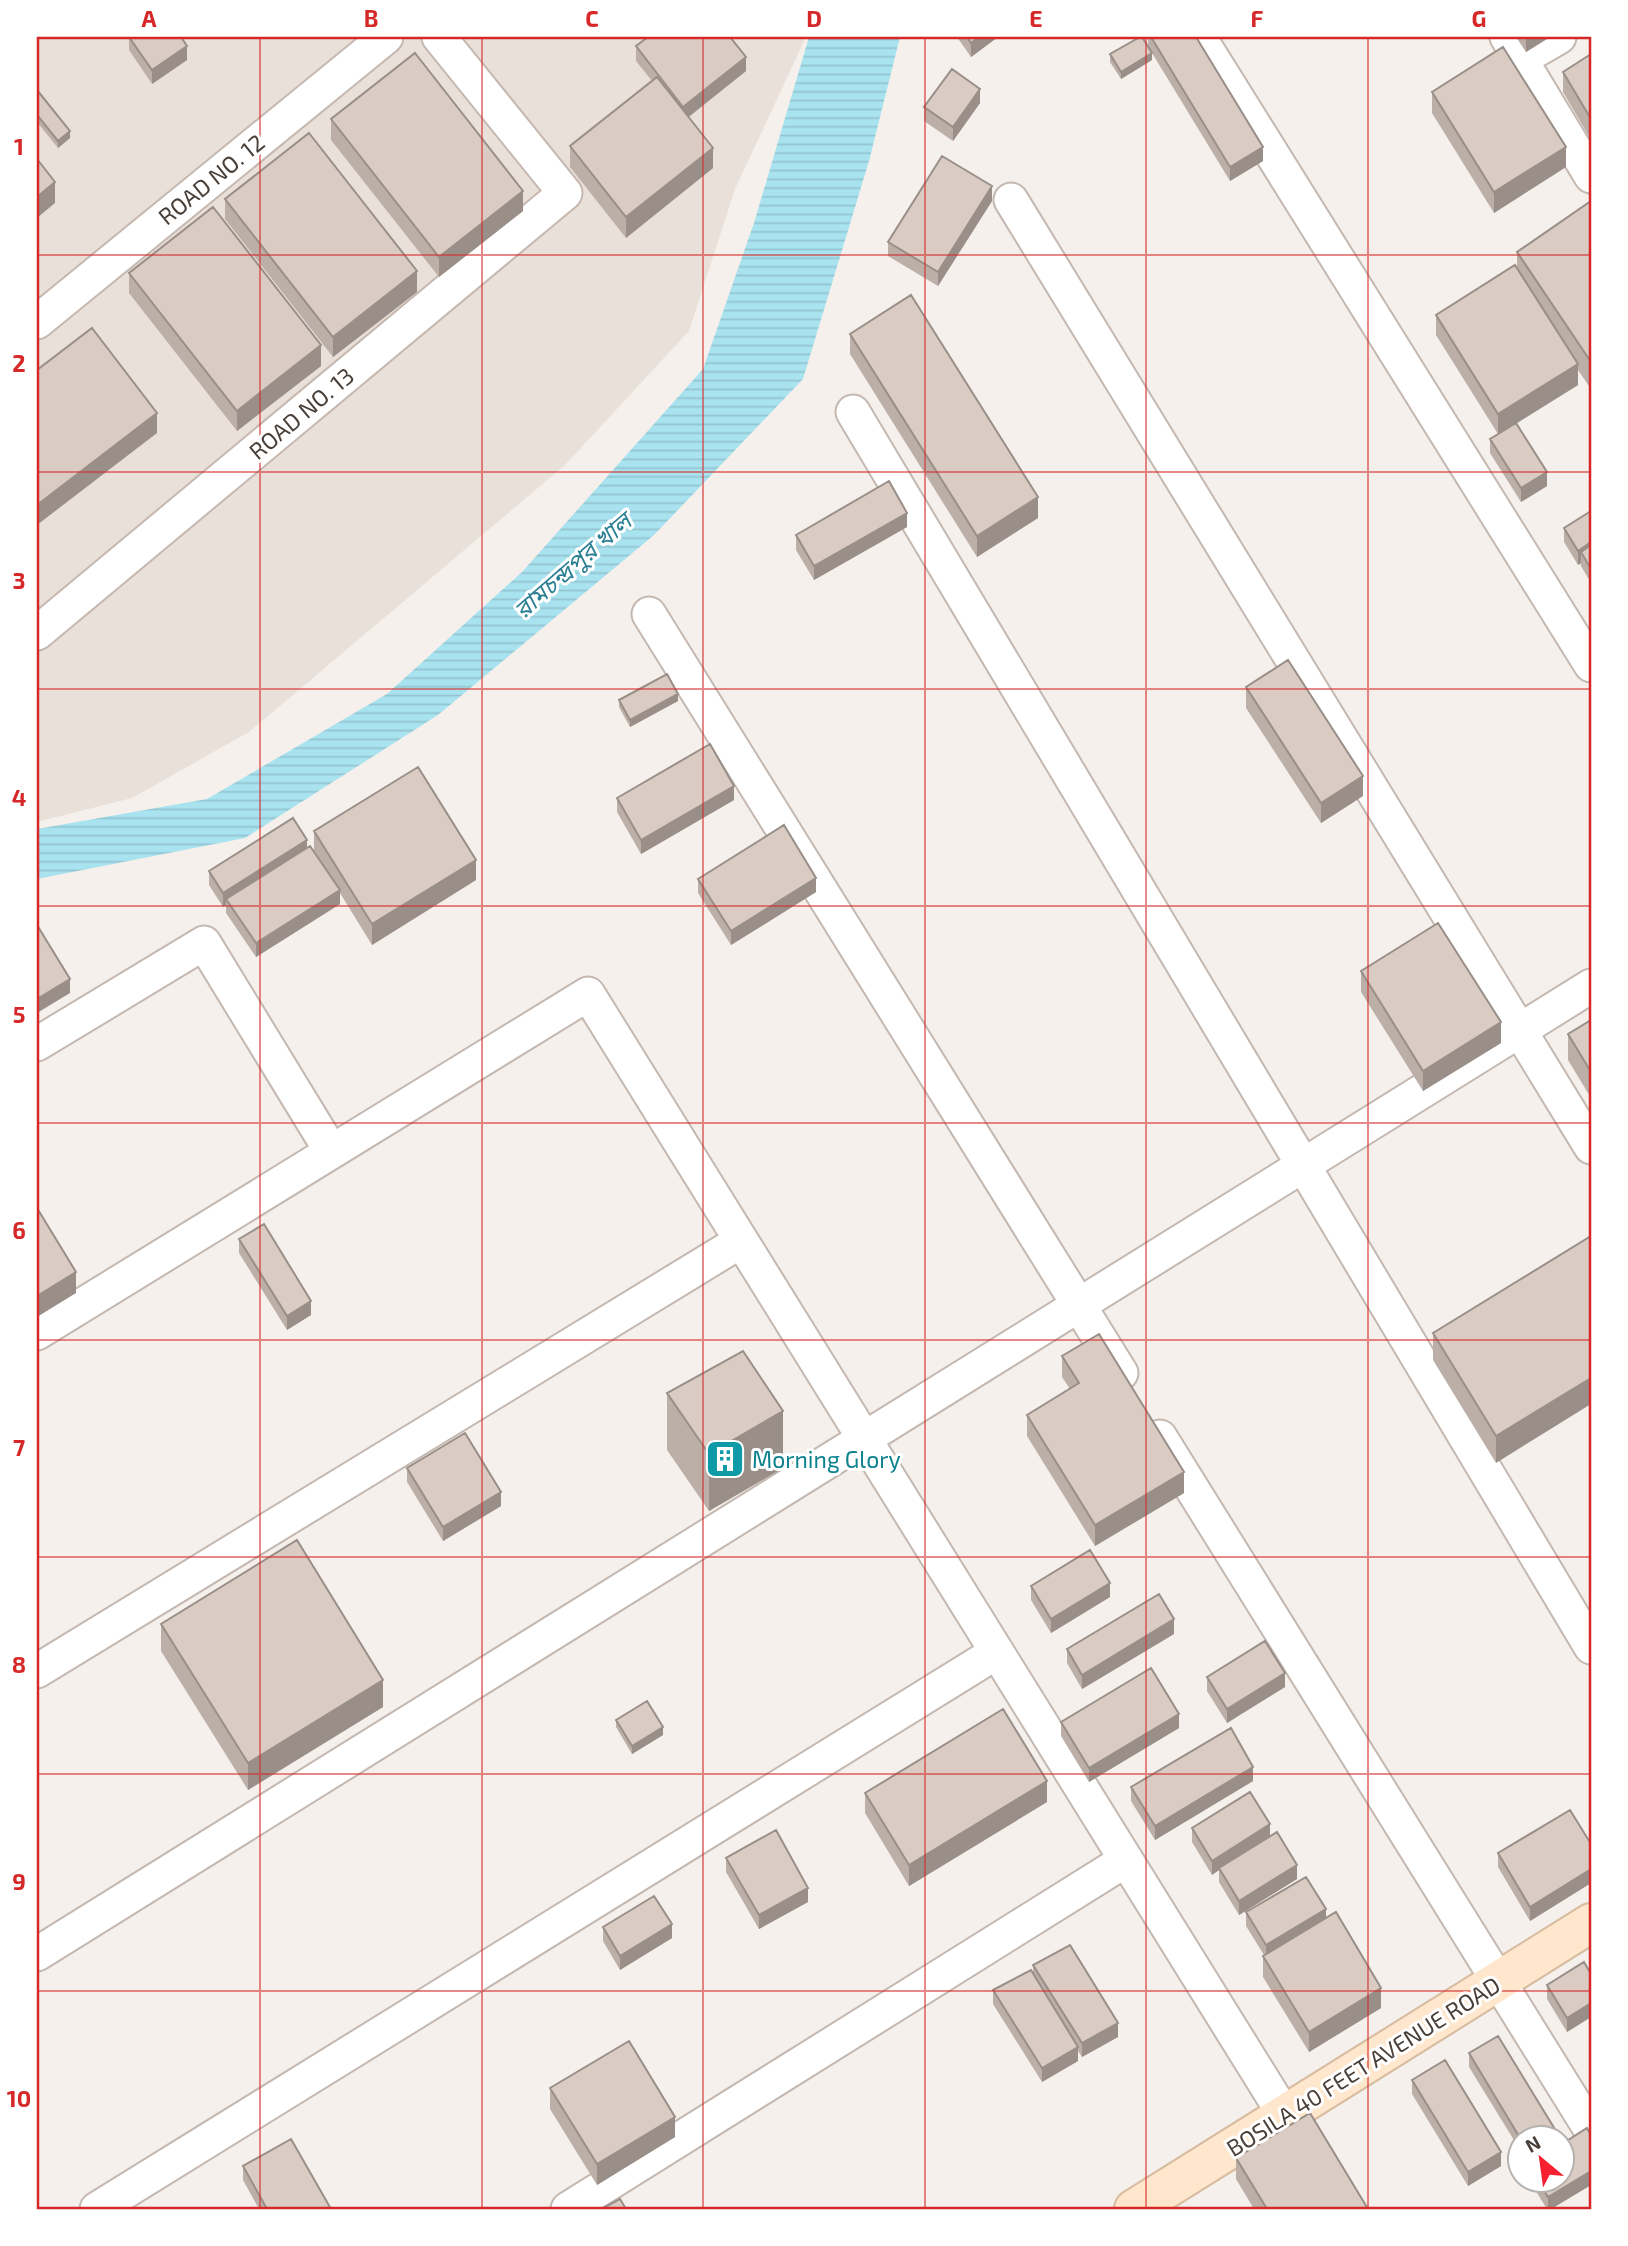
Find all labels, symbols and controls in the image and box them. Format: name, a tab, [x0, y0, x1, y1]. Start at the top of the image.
text: A	[141, 4, 157, 32]
text: B	[364, 4, 378, 32]
text: C	[585, 4, 599, 32]
text: D	[806, 4, 822, 32]
text: E	[1029, 4, 1043, 32]
text: F	[1251, 4, 1264, 32]
text: G	[1472, 4, 1486, 32]
street label: ROAD NO. 12	[152, 128, 270, 230]
text: 1	[14, 132, 24, 160]
text: 2	[12, 349, 26, 377]
street label: ROAD NO. 13	[243, 361, 359, 465]
water label: রামচন্দ্রপুর খাল	[507, 503, 641, 625]
text: 3	[12, 566, 26, 594]
text: 4	[12, 783, 26, 811]
text: 5	[13, 1000, 25, 1028]
text: 6	[12, 1216, 26, 1244]
text: 7	[13, 1433, 25, 1461]
building icon: Morning Glory	[704, 1438, 746, 1480]
place label: Morning Glory	[752, 1445, 901, 1473]
text: 8	[12, 1650, 26, 1678]
text: 9	[12, 1867, 26, 1895]
street label: BOSILA 40 FEET AVENUE ROAD	[1221, 1970, 1505, 2162]
text: 10	[7, 2084, 31, 2112]
north arrow	[1506, 2124, 1576, 2194]
text: N	[1521, 2130, 1544, 2157]

